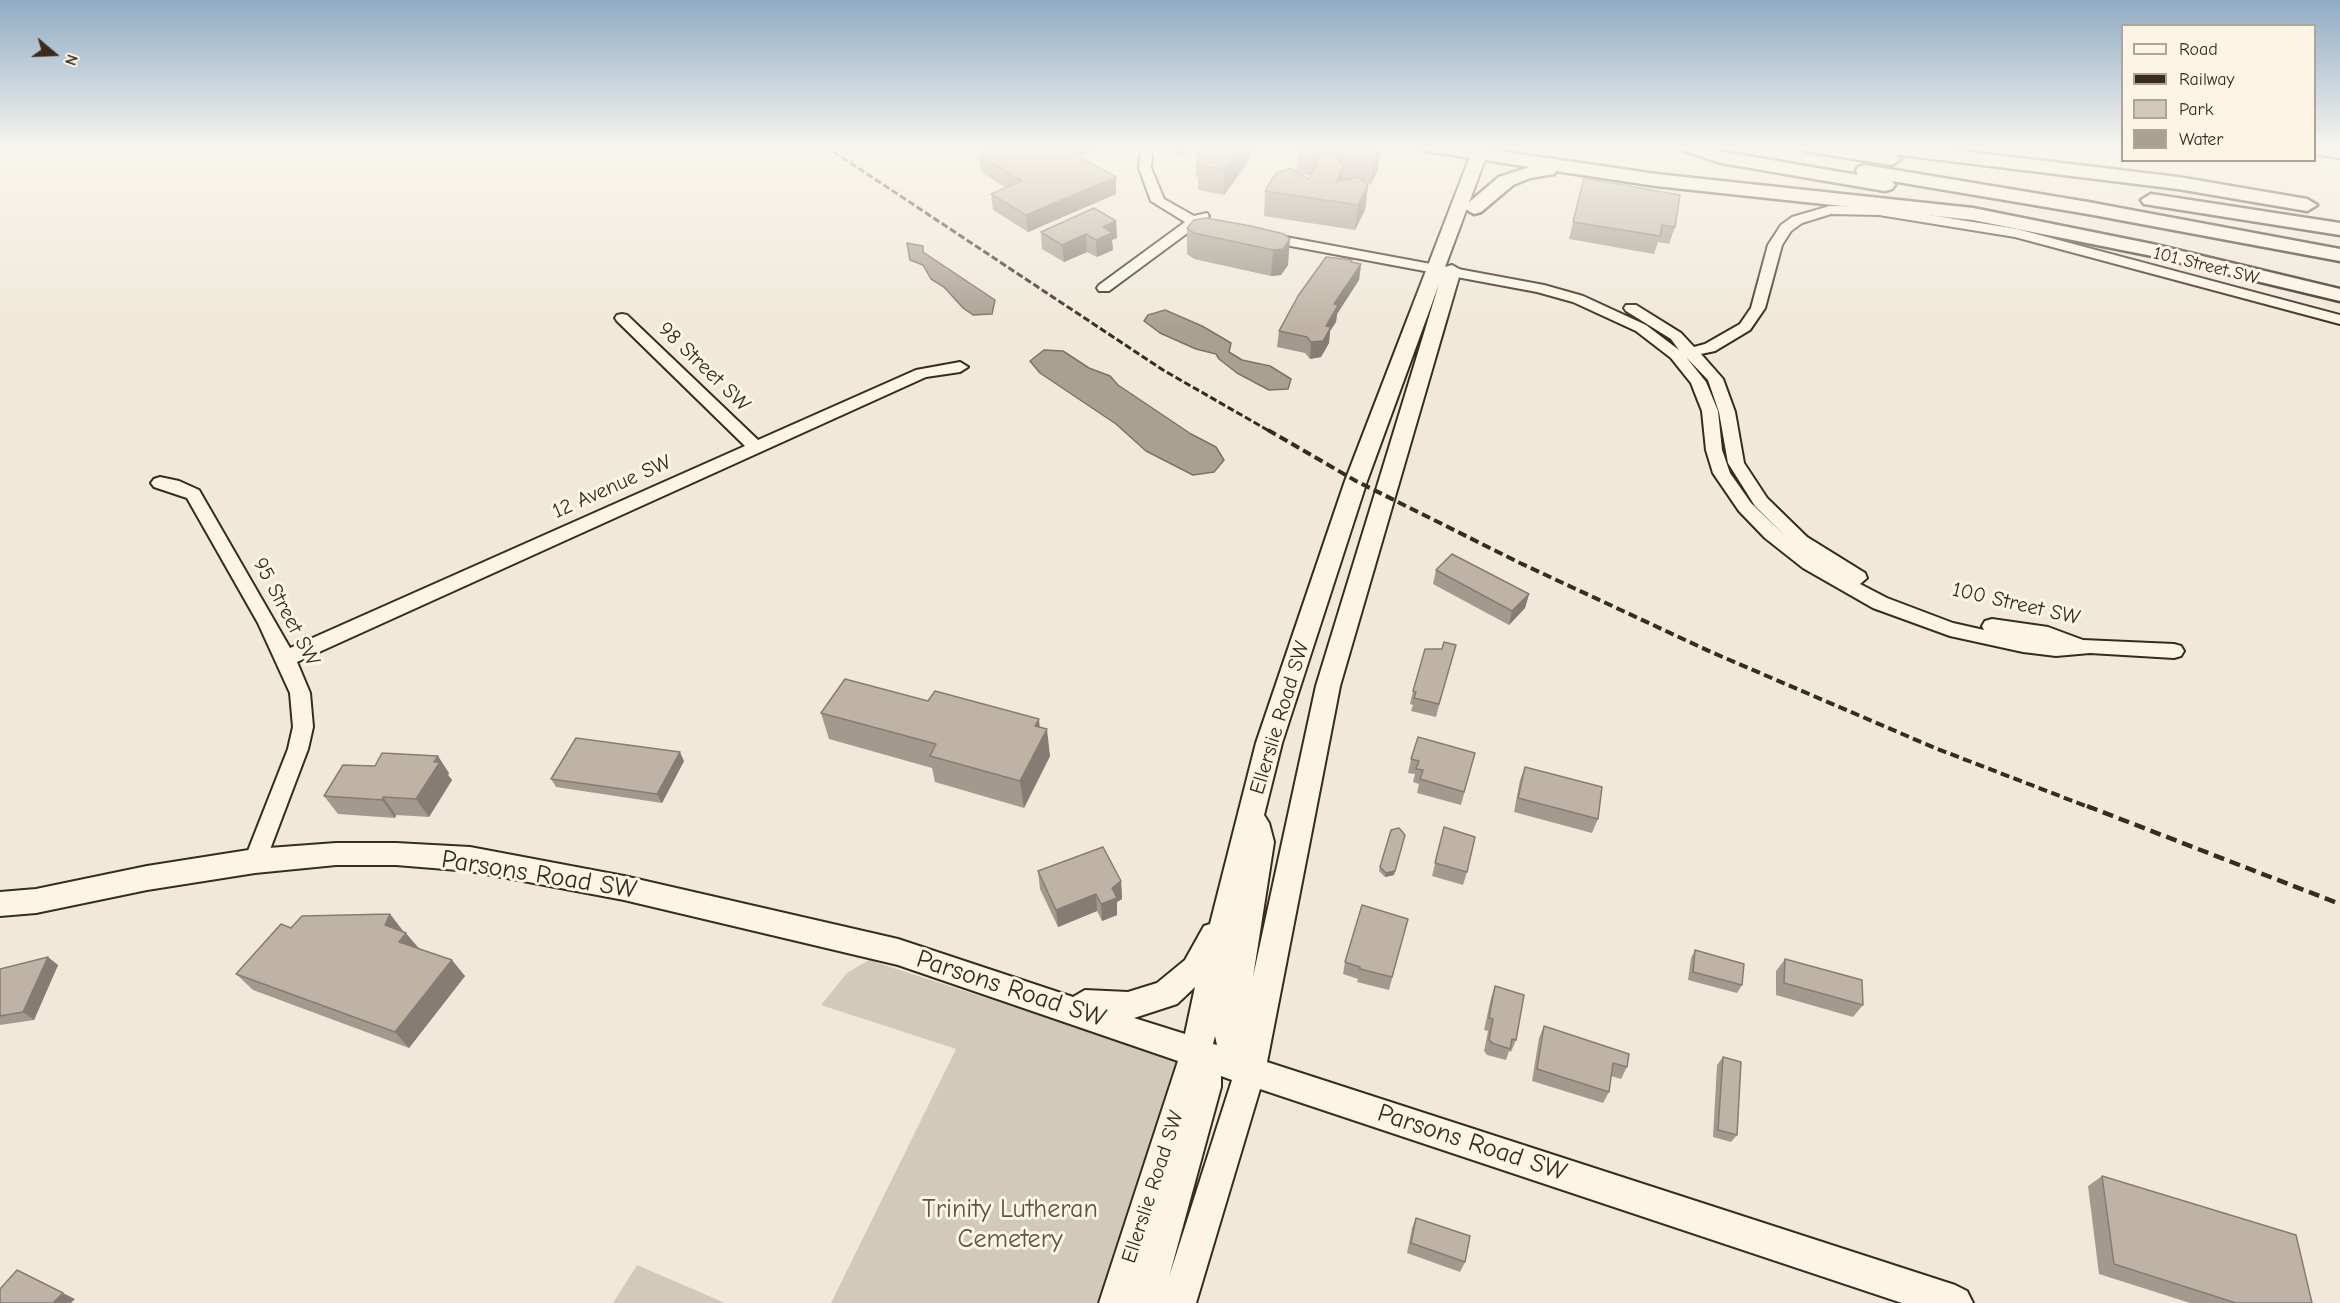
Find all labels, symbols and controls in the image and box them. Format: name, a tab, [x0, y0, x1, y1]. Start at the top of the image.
north arrow	[24, 24, 84, 84]
legend	[2121, 24, 2316, 162]
text: Road	[2179, 39, 2218, 60]
text: N	[61, 52, 81, 68]
text: Railway	[2179, 69, 2235, 90]
text: Park	[2179, 99, 2213, 120]
text: Water	[2179, 129, 2223, 150]
street label: 101 Street SW	[2151, 242, 2261, 290]
street label: 98 Street SW	[653, 317, 755, 417]
street label: 12 Avenue SW	[549, 450, 675, 524]
street label: 95 Street SW	[247, 554, 325, 670]
street label: 100 Street SW	[1950, 577, 2082, 631]
street label: Ellerslie Road SW	[1245, 639, 1315, 797]
street label: Parsons Road SW	[439, 844, 639, 906]
street label: Parsons Road SW	[912, 944, 1110, 1034]
street label: Parsons Road SW	[1373, 1098, 1571, 1188]
street label: Ellerslie Road SW	[1117, 1108, 1189, 1266]
park label: Trinity Lutheran Cemetery	[922, 1194, 1098, 1256]

